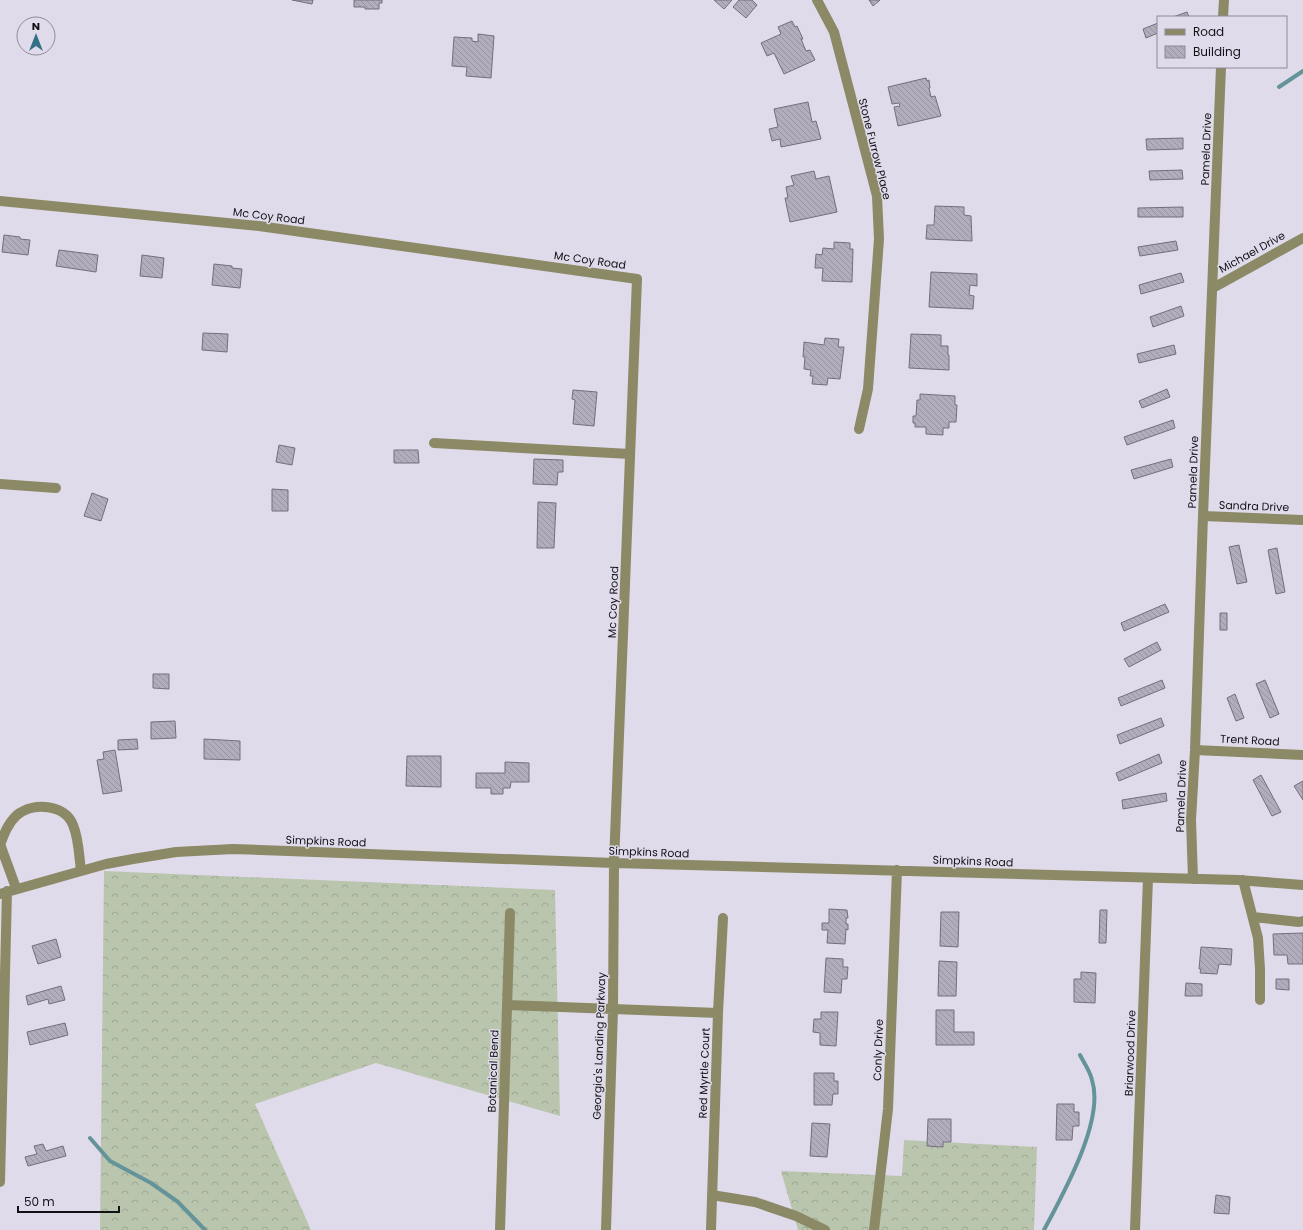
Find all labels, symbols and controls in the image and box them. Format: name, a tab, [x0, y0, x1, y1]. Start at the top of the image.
north arrow	[16, 16, 56, 56]
legend	[1157, 16, 1287, 68]
text: N	[32, 18, 40, 34]
text: Road	[1193, 23, 1224, 40]
text: Building	[1193, 43, 1241, 60]
street label: Stone Furrow Place	[855, 97, 895, 202]
street label: Pamela Drive	[1197, 112, 1215, 186]
street label: Mc Coy Road	[232, 204, 306, 228]
street label: Michael Drive	[1216, 227, 1288, 277]
street label: Mc Coy Road	[553, 247, 627, 273]
street label: Pamela Drive	[1184, 435, 1202, 509]
street label: Sandra Drive	[1219, 497, 1290, 515]
street label: Mc Coy Road	[604, 566, 622, 638]
street label: Trent Road	[1220, 730, 1280, 750]
street label: Pamela Drive	[1172, 759, 1190, 833]
street label: Simpkins Road	[285, 832, 367, 850]
street label: Simpkins Road	[608, 843, 690, 861]
street label: Simpkins Road	[932, 852, 1014, 870]
street label: Georgia's Landing Parkway	[588, 971, 610, 1120]
street label: Briarwood Drive	[1121, 1009, 1140, 1096]
street label: Conly Drive	[869, 1019, 887, 1081]
street label: Red Myrtle Court	[694, 1027, 714, 1119]
street label: Botanical Bend	[484, 1029, 502, 1113]
scale bar	[18, 1188, 119, 1214]
text: 50 m	[24, 1193, 55, 1210]

